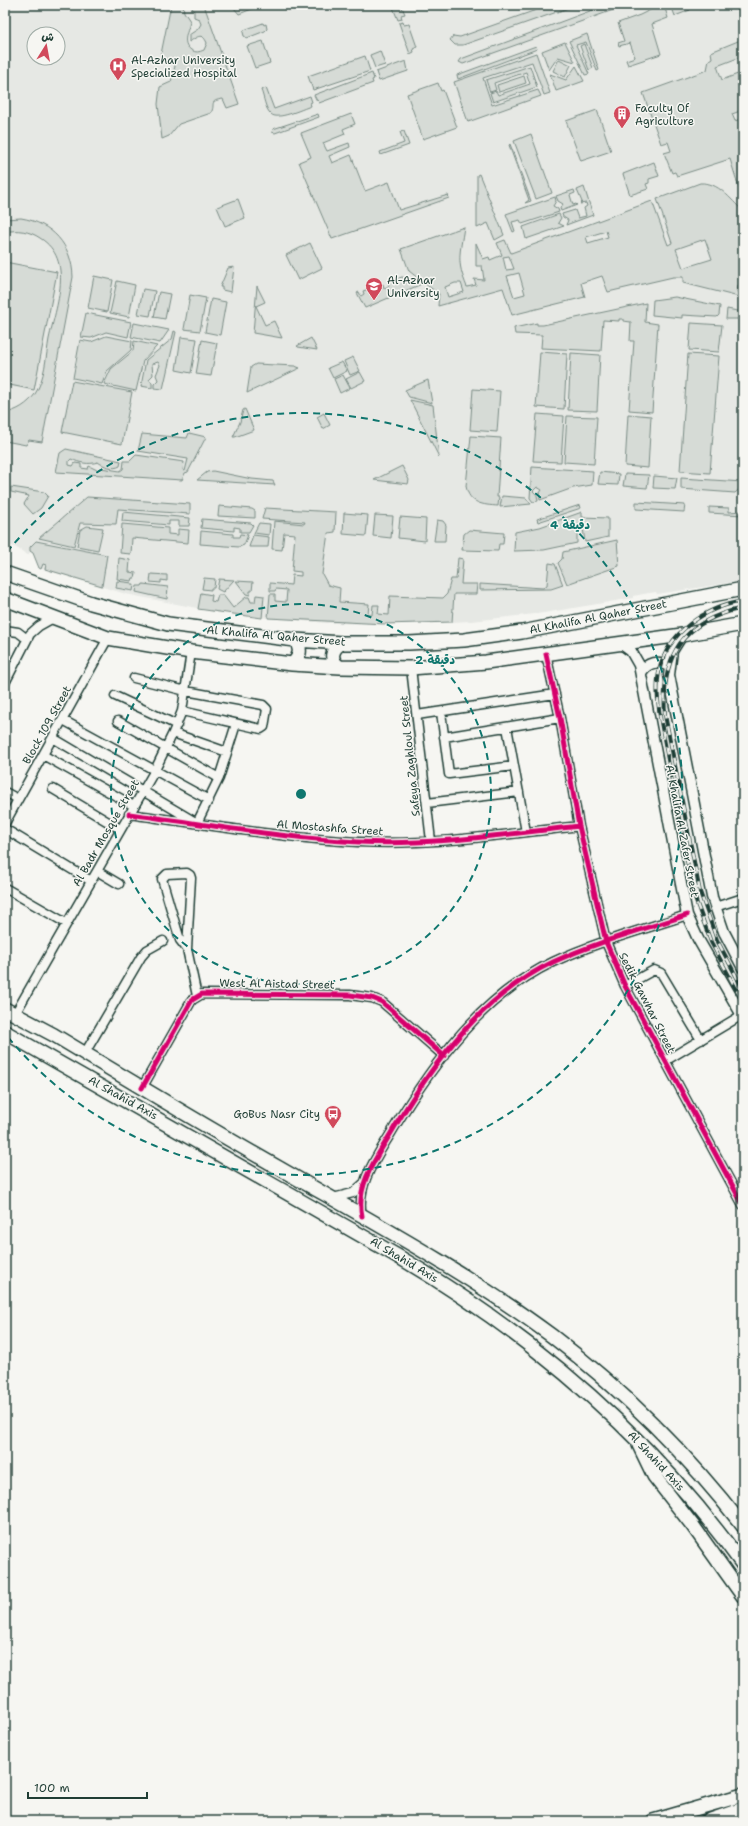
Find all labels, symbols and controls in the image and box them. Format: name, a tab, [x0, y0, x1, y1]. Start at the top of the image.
north arrow	[26, 26, 66, 66]
text: ش	[40, 28, 55, 45]
place label: Al-Azhar University Specialized Hospital	[131, 53, 238, 81]
hospital icon: Al-Azhar University Specialized Hospital	[108, 56, 128, 81]
place label: Faculty Of Agriculture	[635, 101, 694, 129]
building icon: Faculty Of Agriculture	[612, 104, 632, 129]
place label: Al-Azhar University	[387, 273, 440, 301]
school or university icon: Al-Azhar University	[364, 276, 384, 301]
text: 4 دقيقة	[550, 517, 591, 533]
street label: Al Khalifa Al Qaher Street	[528, 596, 668, 638]
street label: Al Khalifa Al Qaher Street	[206, 622, 346, 650]
text: 2 دقيقة	[415, 652, 456, 668]
street label: Block 109 Street	[19, 683, 75, 767]
street label: Safeya Zaghloul Street	[396, 695, 424, 817]
street label: Al Khalifa Al Zafer Street	[662, 763, 702, 899]
street label: Al Badr Mosque Street	[69, 777, 143, 889]
centre of rings	[294, 787, 308, 801]
street label: Al Mostashfa Street	[276, 817, 384, 839]
street label: Sedik Gawhar Street	[615, 950, 679, 1056]
street label: West Al Aistad Street	[219, 975, 335, 993]
street label: Al Shahid Axis	[86, 1073, 160, 1123]
bus stop icon: GoBus Nasr City	[323, 1104, 343, 1129]
place label: GoBus Nasr City	[233, 1107, 320, 1122]
street label: Al Shahid Axis	[367, 1234, 441, 1286]
street label: Al Shahid Axis	[624, 1428, 688, 1494]
scale bar	[28, 1774, 147, 1800]
text: 100 m	[34, 1780, 70, 1796]

